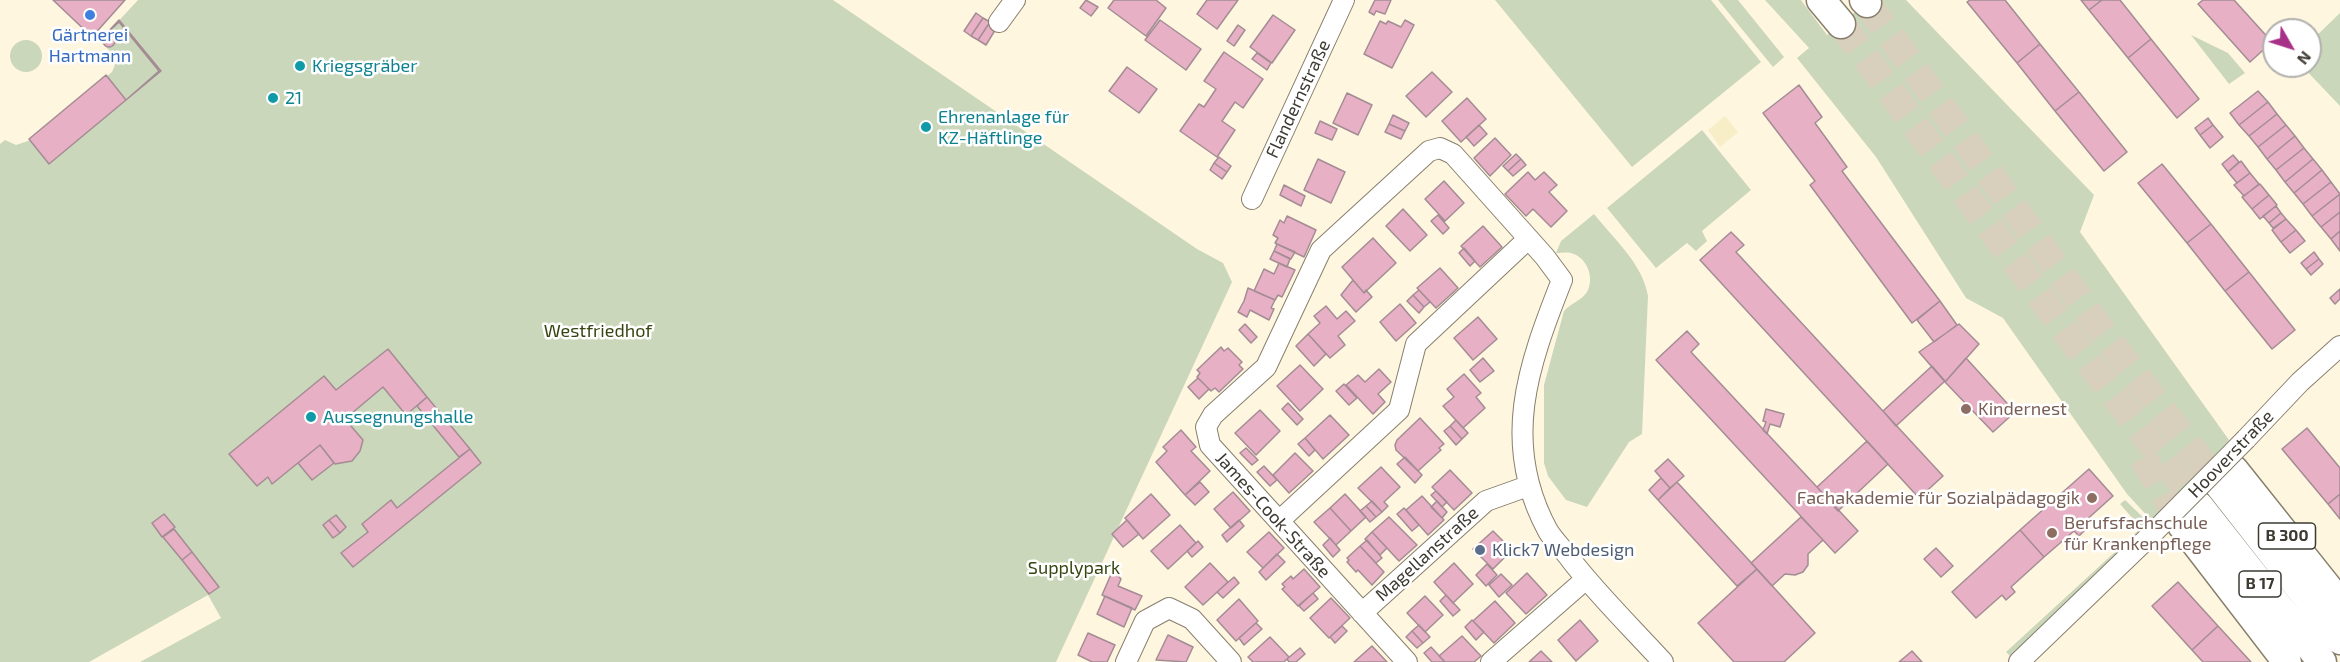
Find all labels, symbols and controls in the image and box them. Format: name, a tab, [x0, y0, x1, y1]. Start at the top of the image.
marker: Gärtnerei Hartmann	[83, 8, 97, 22]
north arrow	[2262, 18, 2322, 78]
place label: Gärtnerei Hartmann	[49, 24, 131, 66]
street label: Flandernstraße	[1261, 36, 1335, 162]
text: N	[2294, 48, 2316, 69]
place label: Kriegsgräber	[312, 55, 417, 77]
marker: Kriegsgräber	[293, 59, 307, 73]
place label: 21	[285, 87, 302, 109]
marker: 21	[266, 91, 280, 105]
place label: Ehrenanlage für KZ-Häftlinge	[938, 106, 1069, 148]
marker: Ehrenanlage für KZ-Häftlinge	[919, 120, 933, 134]
park label: Westfriedhof	[544, 320, 652, 342]
place label: Kindernest	[1978, 398, 2067, 420]
marker: Kindernest	[1959, 402, 1973, 416]
place label: Aussegnungshalle	[323, 406, 474, 428]
street label: Hooverstraße	[2184, 406, 2278, 502]
marker: Aussegnungshalle	[304, 410, 318, 424]
street label: James-Cook-Straße	[1211, 448, 1335, 582]
place label: Fachakademie für Sozialpädagogik	[1797, 487, 2080, 509]
marker: Fachakademie für Sozialpädagogik	[2085, 491, 2099, 505]
street label: Magellanstraße	[1371, 502, 1483, 606]
place label: Berufsfachschule für Krankenpflege	[2064, 512, 2211, 554]
road number: B 300	[2258, 523, 2316, 549]
marker: Berufsfachschule für Krankenpflege	[2045, 526, 2059, 540]
place label: Klick7 Webdesign	[1492, 539, 1634, 561]
marker: Klick7 Webdesign	[1473, 543, 1487, 557]
park label: Supplypark	[1028, 557, 1120, 579]
road number: B 17	[2239, 571, 2281, 597]

